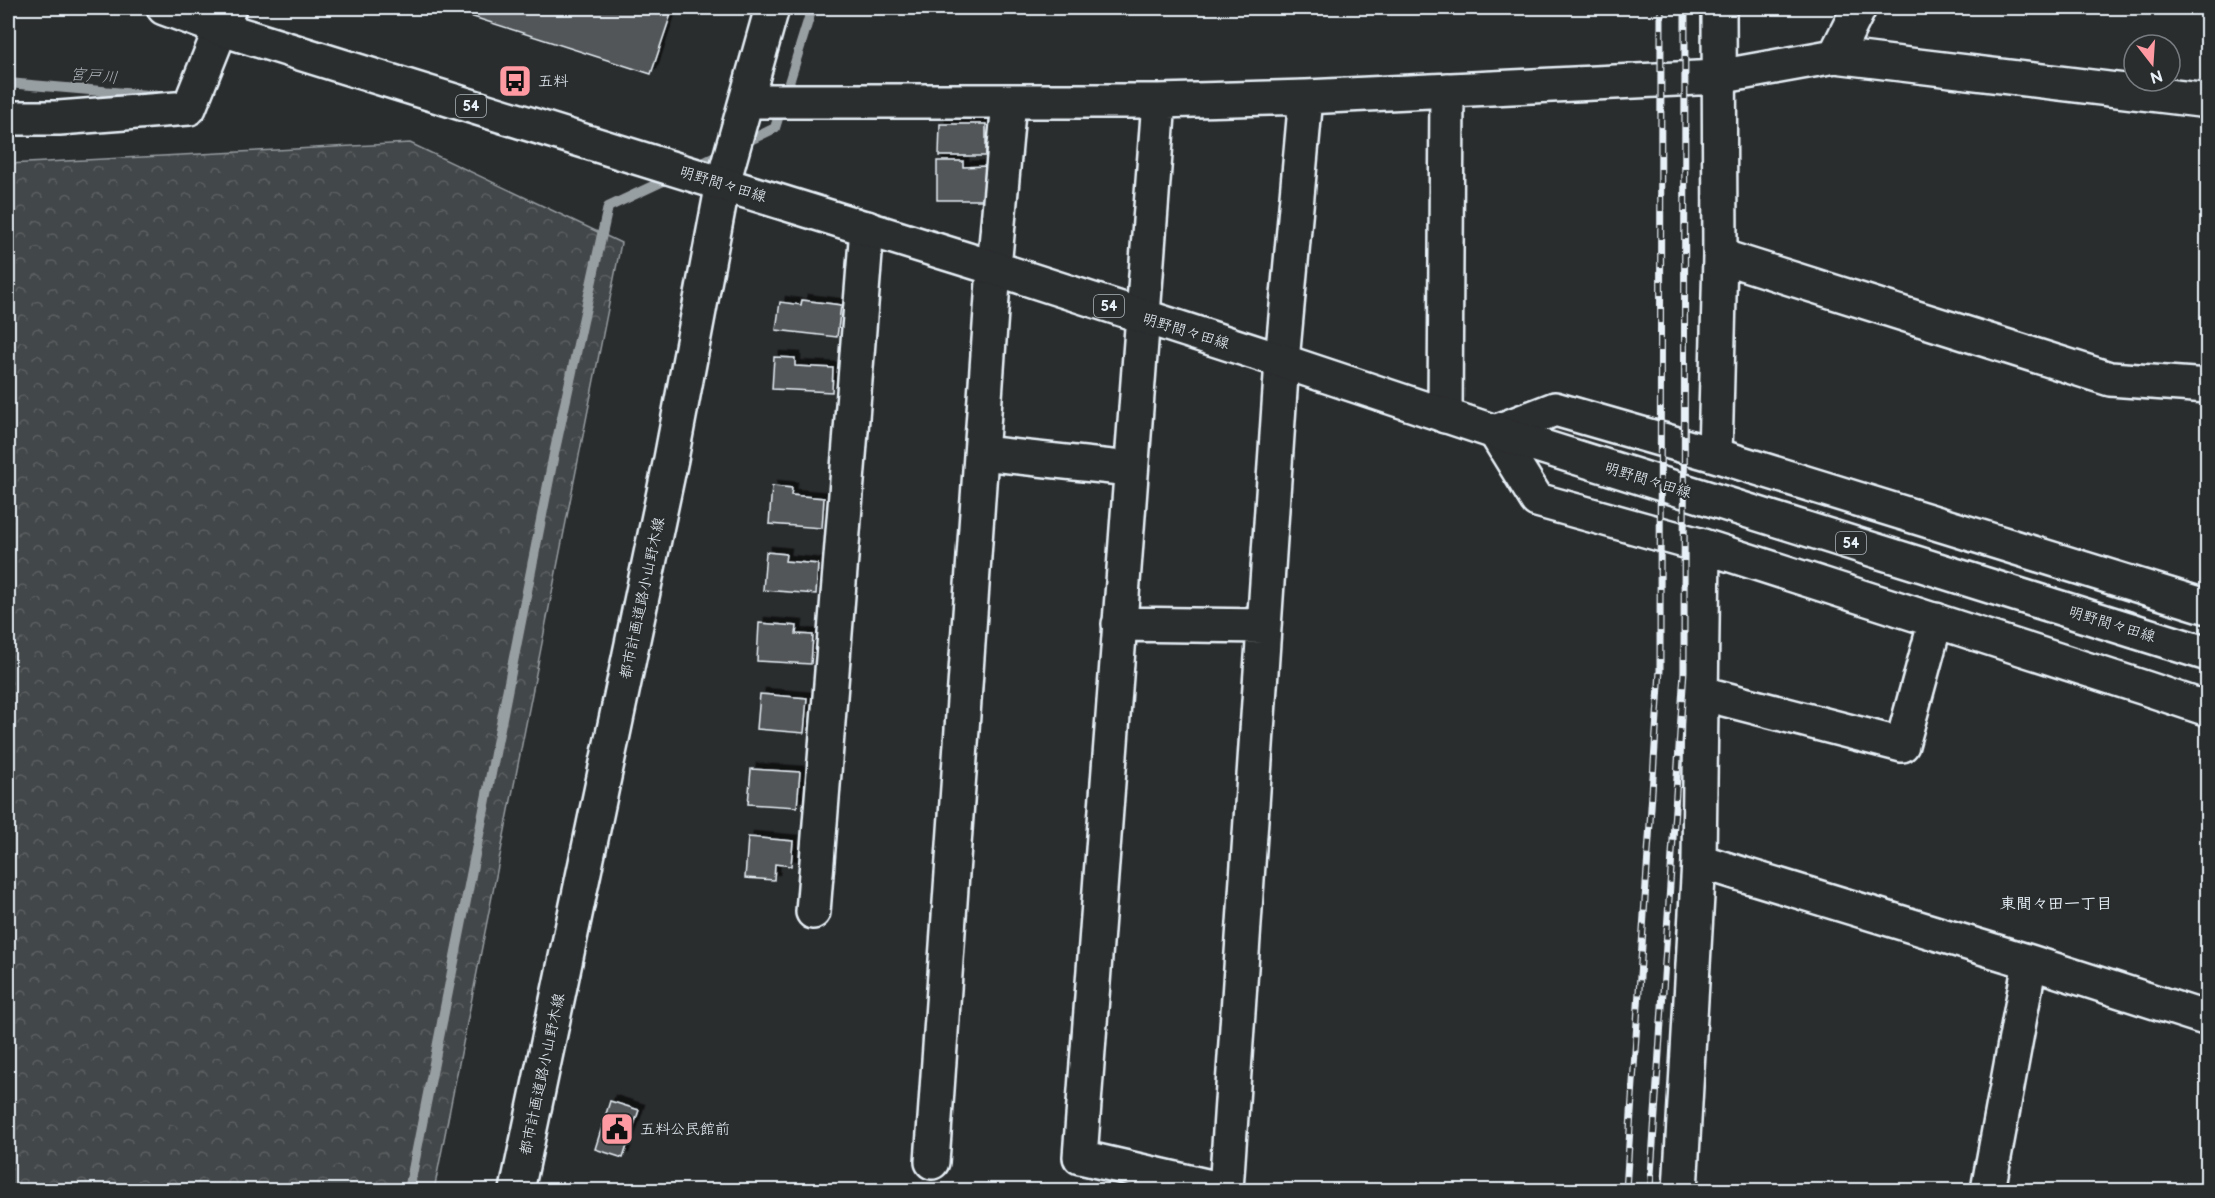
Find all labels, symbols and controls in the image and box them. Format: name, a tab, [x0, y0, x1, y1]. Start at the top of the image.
north arrow	[2122, 33, 2182, 93]
bus stop icon: 五料	[497, 63, 533, 99]
water label: 宮戸川	[69, 65, 119, 88]
text: N	[2147, 65, 2164, 87]
place label: 五料	[538, 72, 569, 91]
road number: 54	[456, 95, 486, 117]
street label: 明野間々田線	[677, 162, 769, 207]
road number: 54	[1094, 295, 1124, 317]
street label: 明野間々田線	[1140, 309, 1232, 354]
street label: 明野間々田線	[1602, 458, 1694, 503]
street label: 都市計画道路小山野木線	[616, 515, 669, 681]
road number: 54	[1836, 532, 1866, 554]
street label: 明野間々田線	[2066, 602, 2158, 647]
district label: 東間々田一丁目	[2000, 895, 2112, 914]
street label: 都市計画道路小山野木線	[516, 991, 569, 1157]
public building icon: 五料公民館前	[599, 1111, 635, 1147]
place label: 五料公民館前	[640, 1120, 730, 1139]

